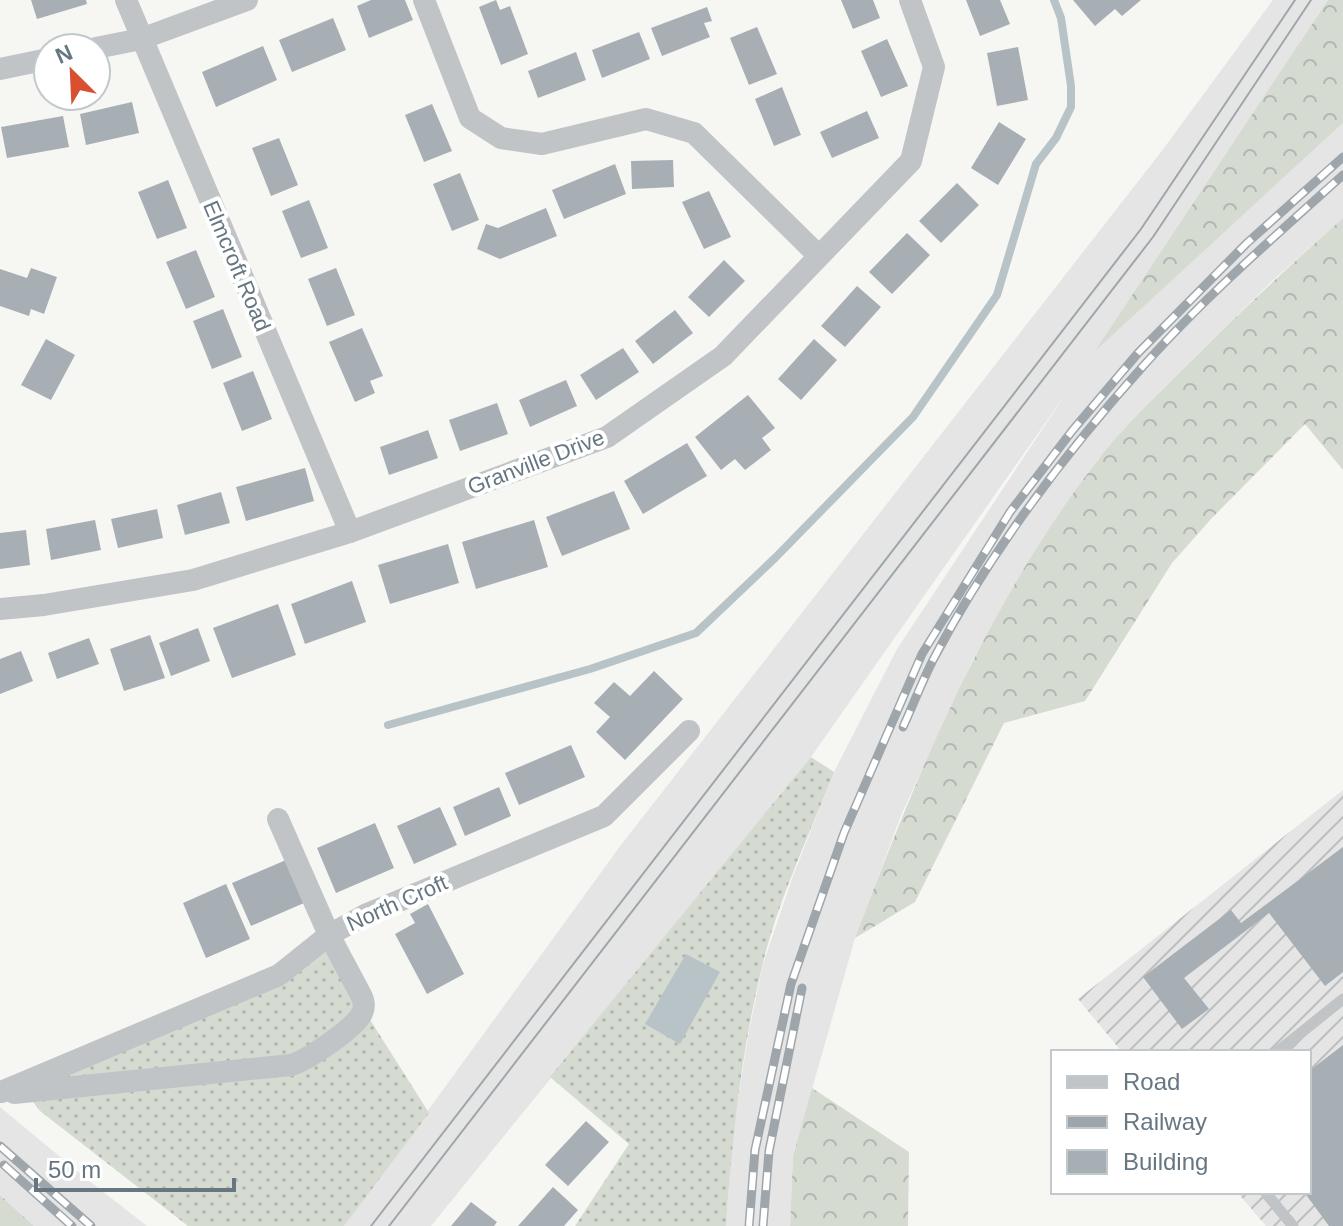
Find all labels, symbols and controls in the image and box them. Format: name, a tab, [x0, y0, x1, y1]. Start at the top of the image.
north arrow	[32, 32, 112, 112]
text: N	[52, 40, 76, 69]
street label: Elmcroft Road	[198, 197, 276, 335]
street label: Granville Drive	[464, 424, 608, 500]
street label: North Croft	[343, 870, 451, 936]
legend	[1051, 1050, 1311, 1194]
text: Road	[1123, 1068, 1180, 1095]
text: Railway	[1123, 1108, 1207, 1135]
scale bar	[36, 1142, 234, 1192]
text: Building	[1123, 1148, 1208, 1175]
text: 50 m	[48, 1156, 101, 1183]

